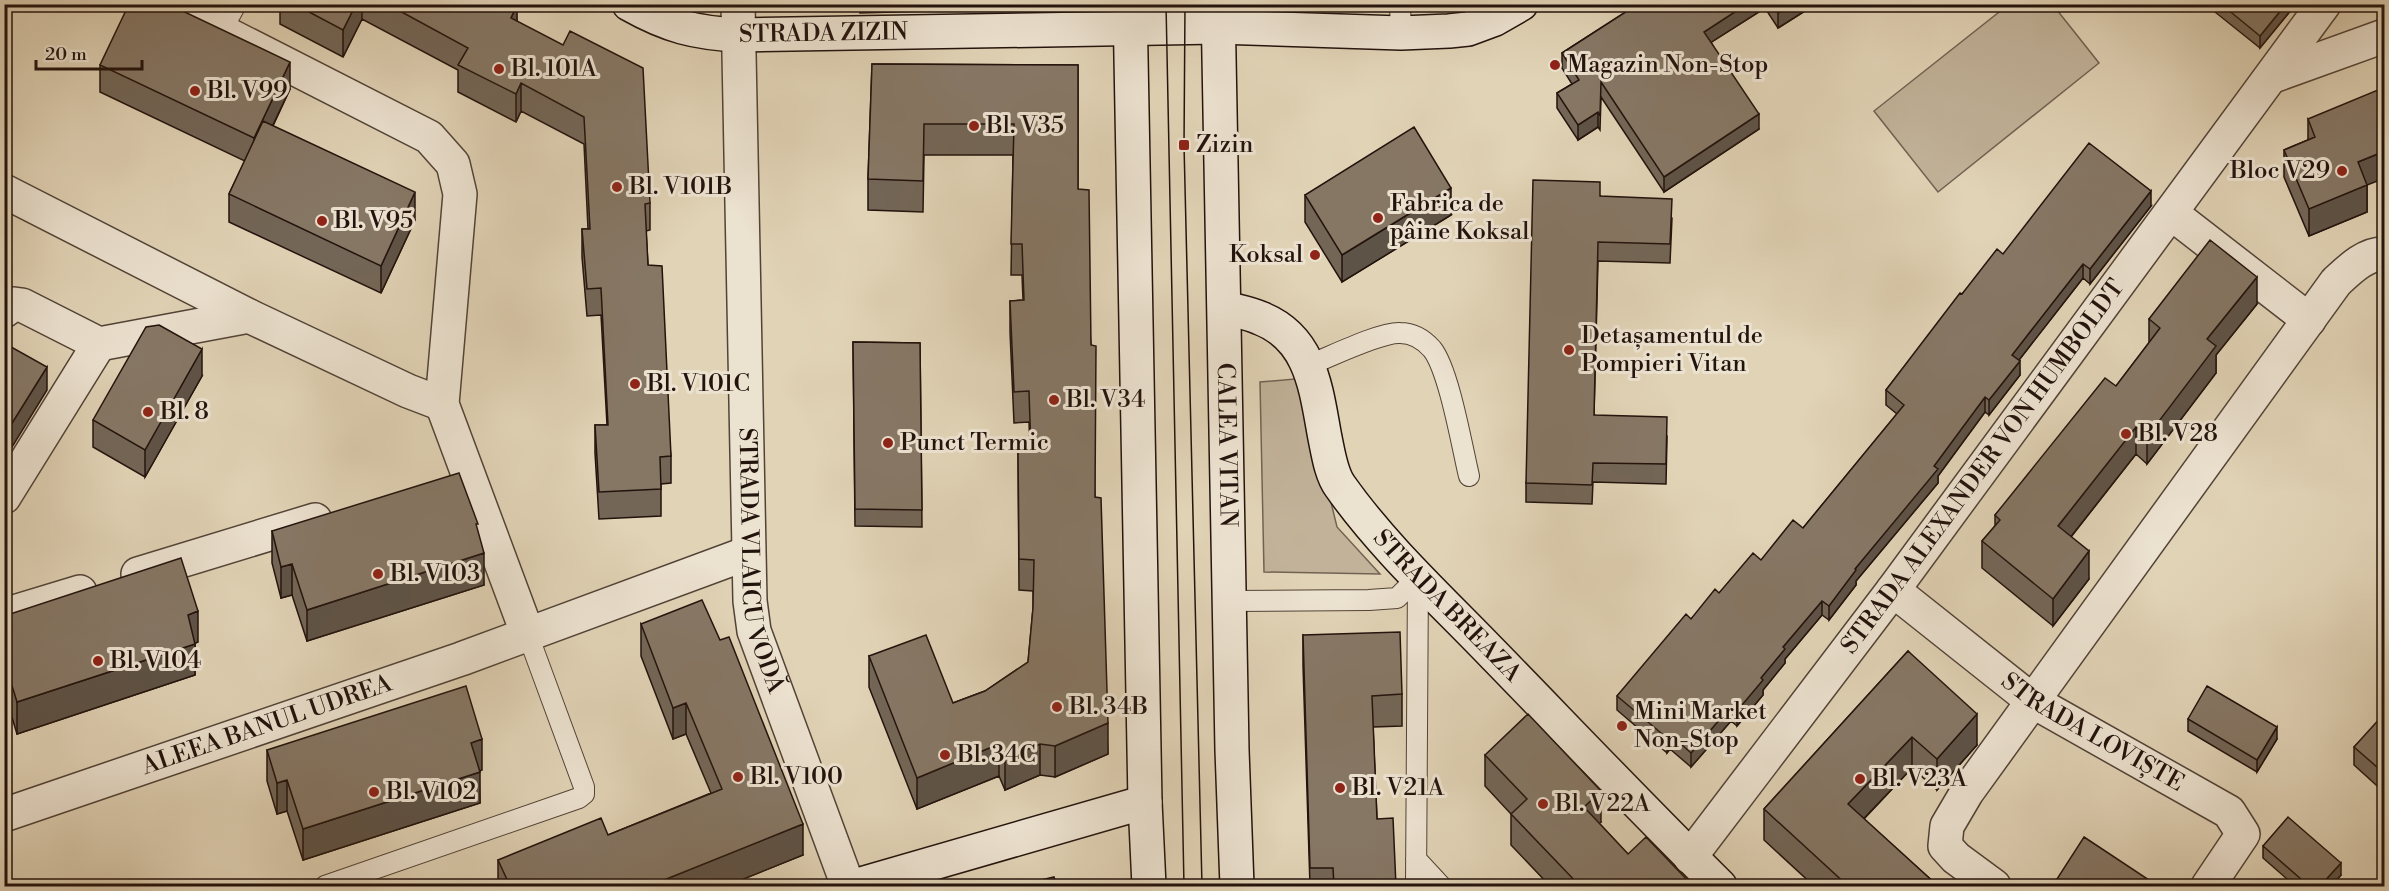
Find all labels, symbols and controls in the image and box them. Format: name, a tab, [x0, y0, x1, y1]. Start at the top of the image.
street label: STRADA ZIZIN	[739, 17, 908, 50]
scale bar	[36, 33, 142, 71]
text: 20 m	[45, 43, 87, 66]
place label: Magazin Non-Stop	[1567, 50, 1768, 80]
place label: Bl. 101A	[510, 54, 597, 84]
marker: Magazin Non-Stop	[1548, 58, 1562, 72]
marker: Bl. 101A	[492, 62, 506, 76]
place label: Bl. V99	[206, 76, 288, 106]
marker: Bl. V99	[188, 84, 202, 98]
place label: Bl. V35	[985, 111, 1064, 141]
marker: Bl. V35	[967, 119, 981, 133]
place label: Zizin	[1196, 130, 1253, 160]
marker: Zizin	[1177, 138, 1191, 152]
place label: Bloc V29	[2229, 156, 2330, 186]
marker: Bloc V29	[2335, 164, 2349, 178]
place label: Bl. V101B	[628, 172, 732, 202]
marker: Bl. V101B	[610, 180, 624, 194]
place label: Fabrica de pâine Koksal	[1390, 189, 1529, 247]
place label: Bl. V95	[333, 206, 413, 236]
marker: Fabrica de pâine Koksal	[1371, 211, 1385, 225]
marker: Bl. V95	[315, 214, 329, 228]
place label: Koksal	[1229, 240, 1303, 270]
marker: Koksal	[1308, 248, 1322, 262]
street label: STRADA ALEXANDER VON HUMBOLDT	[1835, 274, 2131, 660]
place label: Detașamentul de Pompieri Vitan	[1581, 321, 1763, 379]
marker: Detașamentul de Pompieri Vitan	[1562, 343, 1576, 357]
street label: CALEA VITAN	[1210, 362, 1243, 528]
place label: Bl. V101C	[646, 369, 750, 399]
marker: Bl. V101C	[628, 377, 642, 391]
place label: Bl. V34	[1065, 385, 1145, 415]
marker: Bl. V34	[1047, 393, 1061, 407]
place label: Bl. 8	[159, 397, 209, 427]
marker: Bl. 8	[141, 405, 155, 419]
place label: Bl. V28	[2137, 419, 2218, 449]
street label: STRADA VLAICU VODĂ	[732, 427, 792, 698]
marker: Bl. V28	[2119, 427, 2133, 441]
place label: Punct Termic	[900, 428, 1049, 458]
marker: Punct Termic	[881, 436, 895, 450]
street label: STRADA BREAZA	[1366, 524, 1528, 689]
place label: Bl. V103	[389, 559, 480, 589]
marker: Bl. V103	[371, 567, 385, 581]
place label: Bl. V104	[109, 646, 201, 676]
marker: Bl. V104	[91, 654, 105, 668]
street label: STRADA LOVIȘTE	[1995, 667, 2189, 799]
street label: ALEEA BANUL UDREA	[137, 668, 396, 782]
place label: Bl. 34B	[1068, 692, 1148, 722]
place label: Mini Market Non-Stop	[1634, 697, 1767, 755]
marker: Bl. 34B	[1050, 700, 1064, 714]
marker: Mini Market Non-Stop	[1615, 719, 1629, 733]
place label: Bl. 34C	[956, 740, 1036, 770]
marker: Bl. 34C	[938, 748, 952, 762]
place label: Bl. V100	[749, 762, 843, 792]
place label: Bl. V23A	[1871, 764, 1967, 794]
marker: Bl. V100	[731, 770, 745, 784]
marker: Bl. V23A	[1853, 772, 1867, 786]
place label: Bl. V21A	[1351, 773, 1445, 803]
place label: Bl. V102	[385, 777, 476, 807]
marker: Bl. V21A	[1333, 781, 1347, 795]
marker: Bl. V102	[367, 785, 381, 799]
place label: Bl. V22A	[1554, 789, 1651, 819]
marker: Bl. V22A	[1536, 797, 1550, 811]

